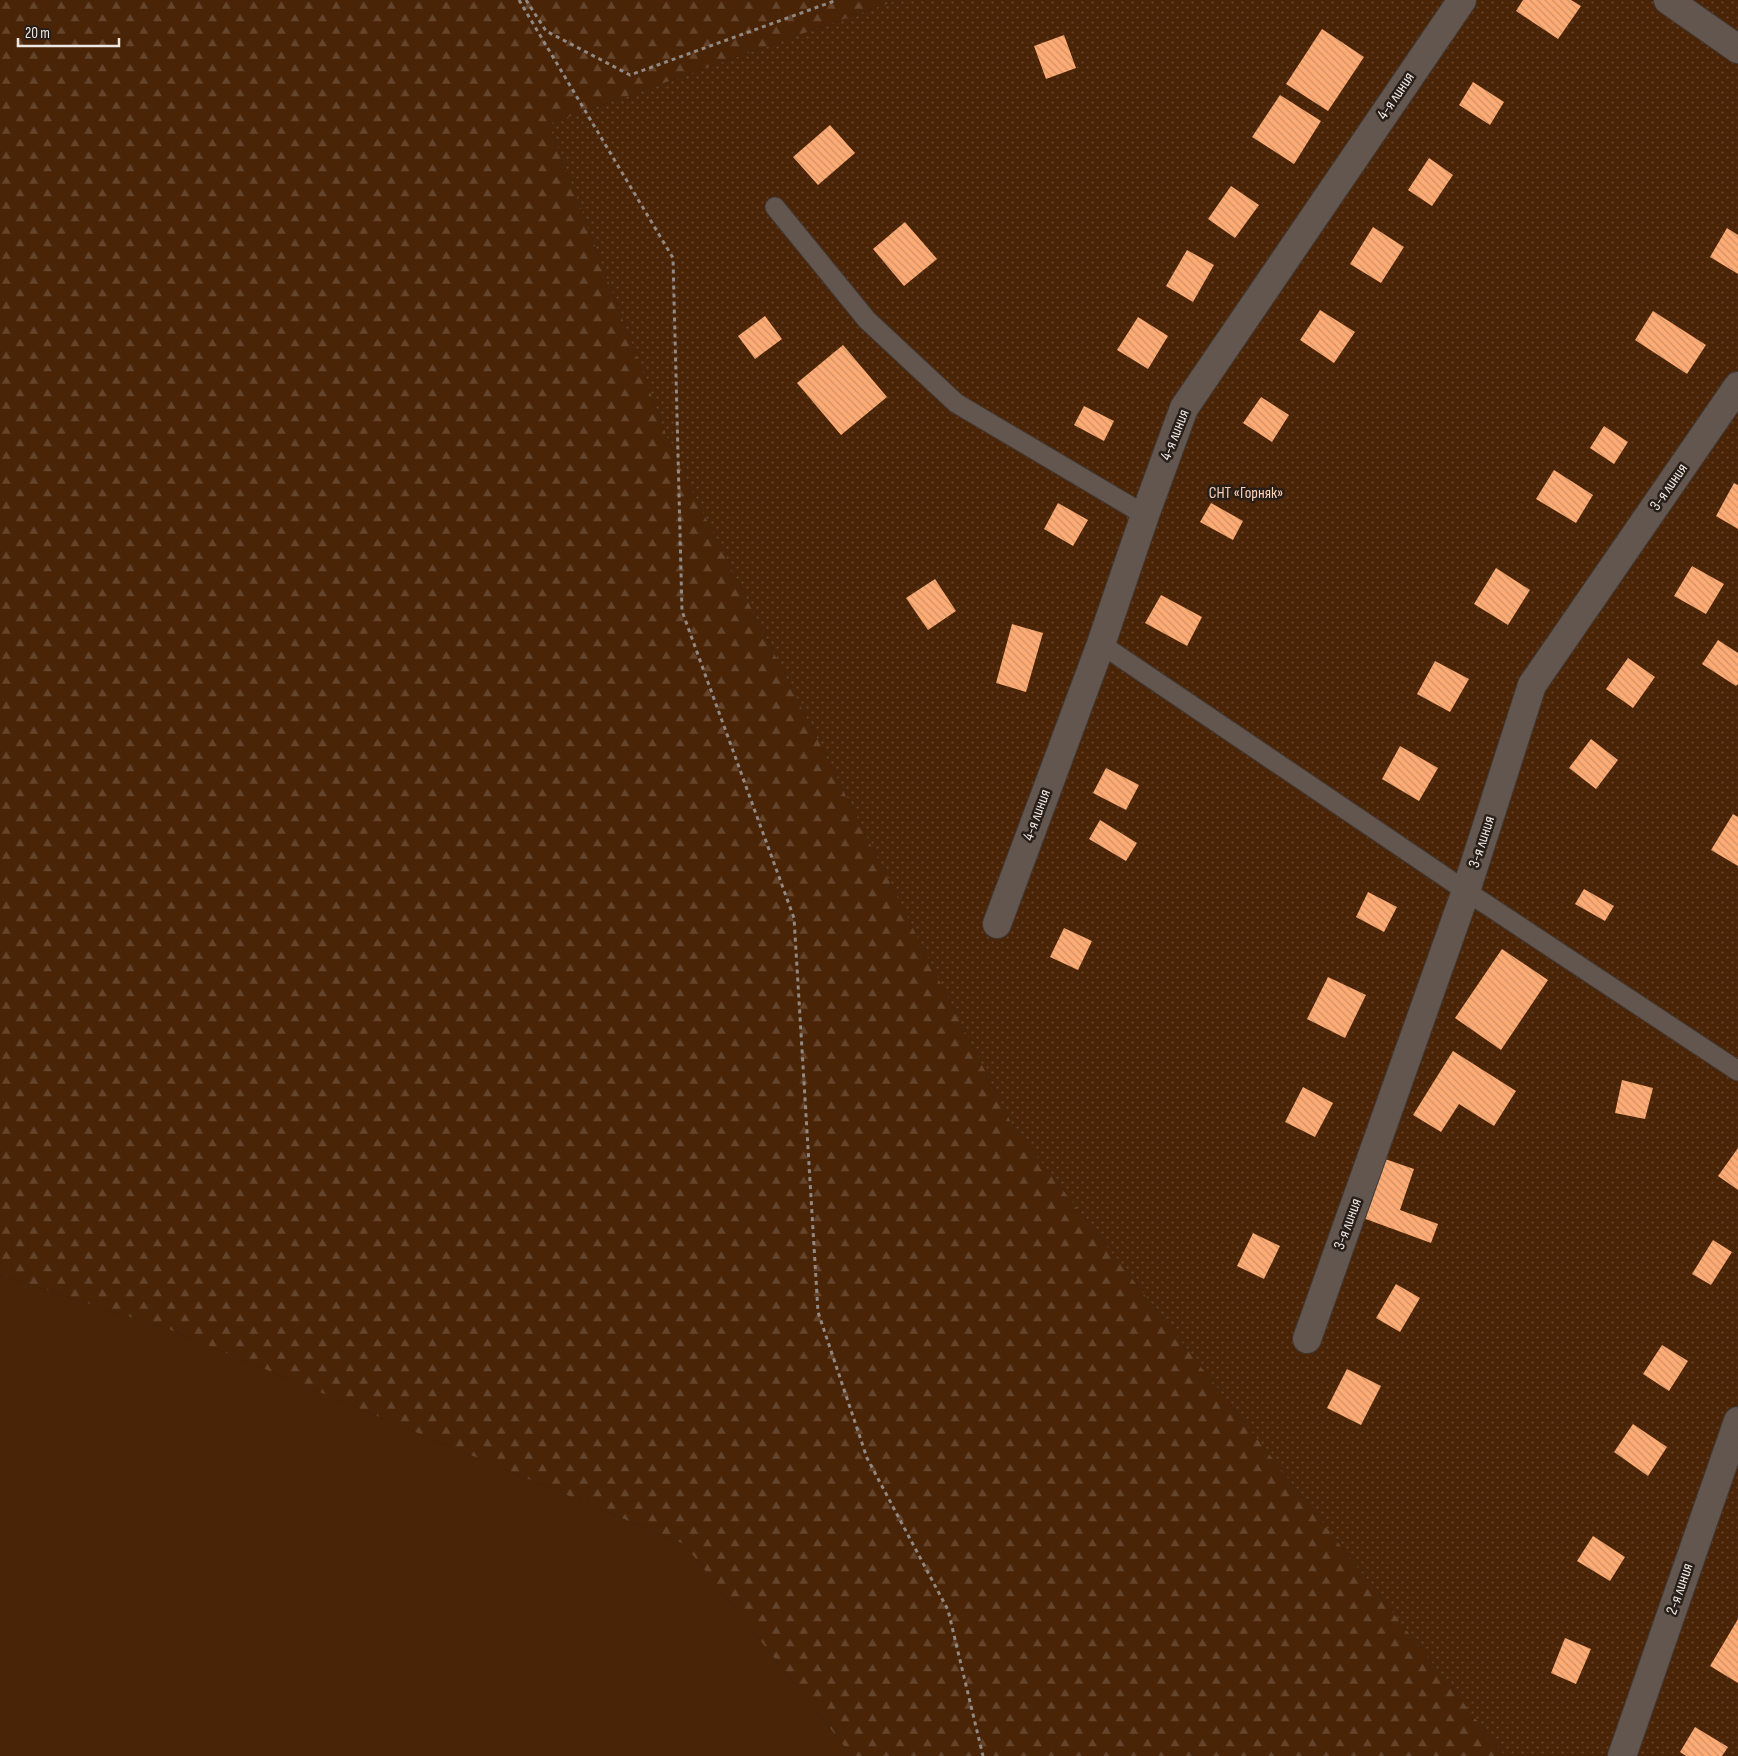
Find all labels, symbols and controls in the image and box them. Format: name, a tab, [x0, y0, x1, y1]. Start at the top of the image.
scale bar	[18, 15, 119, 47]
text: 20 m	[25, 24, 50, 43]
street label: 4-я линия	[1373, 69, 1419, 123]
street label: 4-я линия	[1156, 407, 1194, 463]
street label: 3-я линия	[1646, 460, 1692, 514]
park label: СНТ «Горняк»	[1209, 484, 1283, 503]
street label: 4-я линия	[1019, 787, 1055, 843]
street label: 3-я линия	[1465, 814, 1499, 870]
street label: 3-я линия	[1330, 1196, 1366, 1252]
street label: 2-я линия	[1662, 1561, 1698, 1617]

